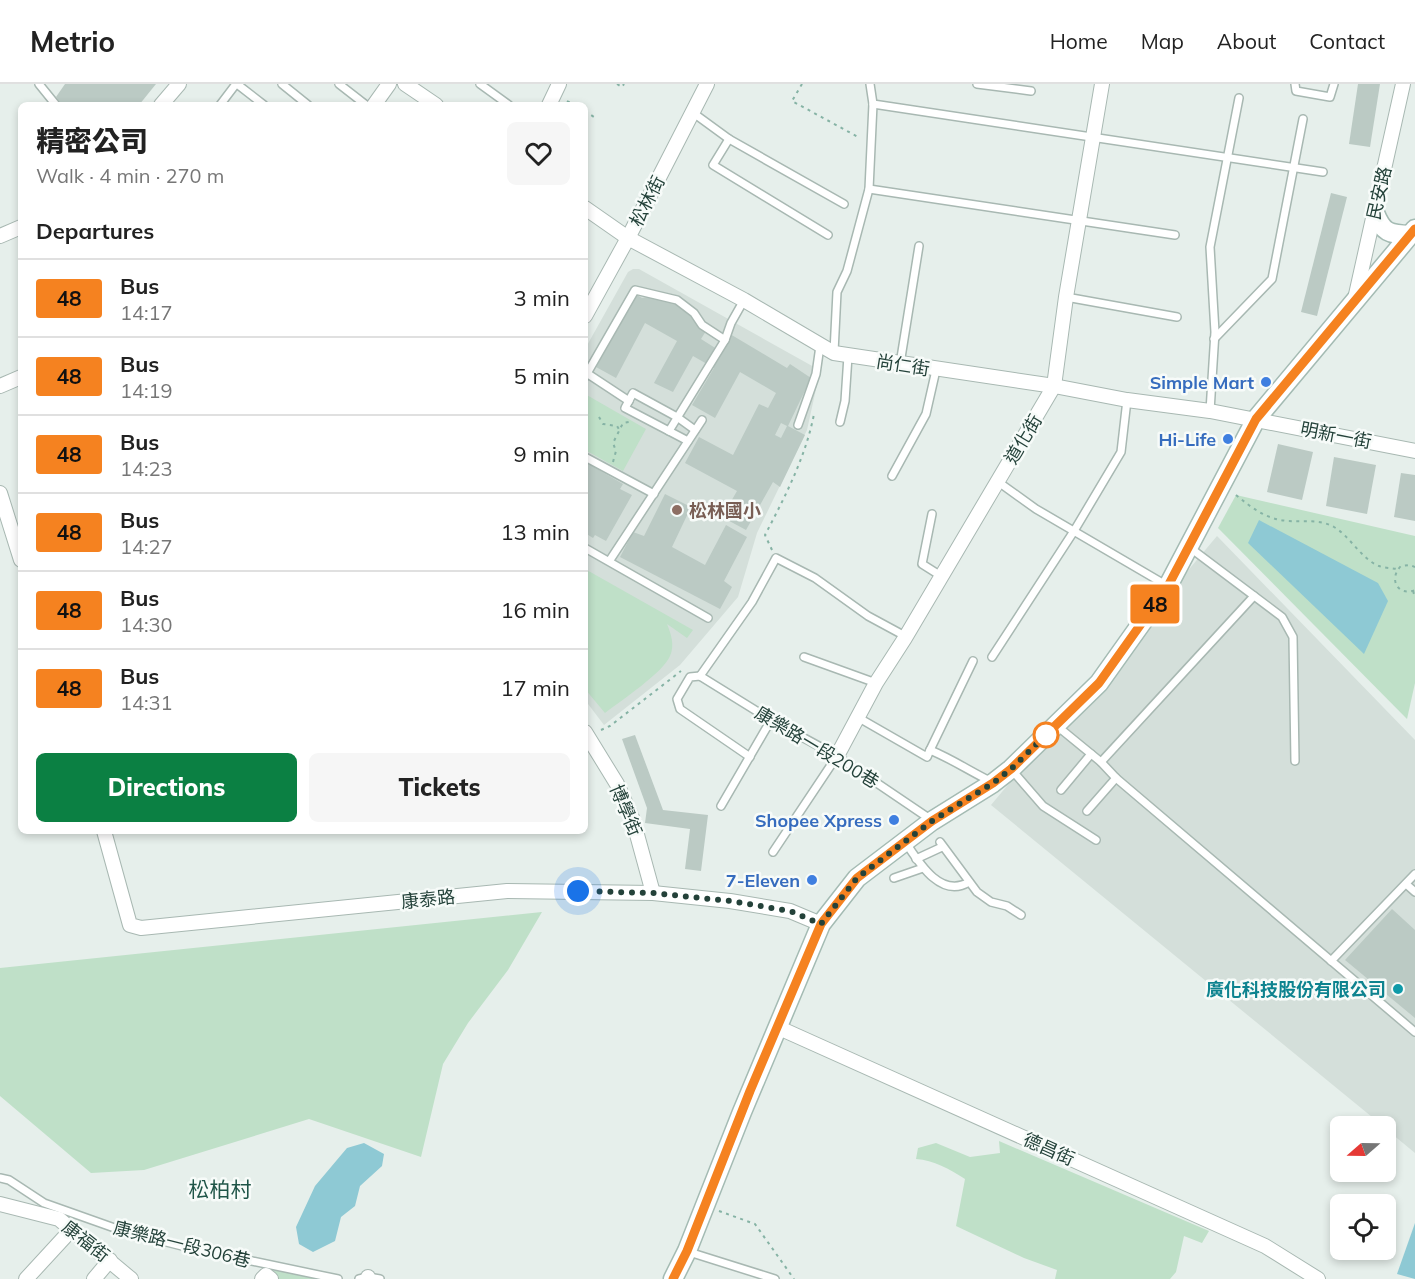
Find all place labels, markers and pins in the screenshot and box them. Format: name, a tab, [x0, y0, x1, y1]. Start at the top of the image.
place label: Simple Mart	[1150, 371, 1254, 394]
marker: Simple Mart	[1259, 375, 1273, 389]
place label: Hi-Life	[1158, 428, 1216, 451]
marker: Hi-Life	[1221, 432, 1235, 446]
place label: 松林國小	[689, 499, 761, 522]
marker: 松林國小	[670, 503, 684, 517]
unlabelled marker	[1033, 722, 1059, 748]
place label: Shopee Xpress	[755, 809, 882, 832]
marker: Shopee Xpress	[887, 813, 901, 827]
place label: 7-Eleven	[726, 869, 800, 892]
marker: 7-Eleven	[805, 873, 819, 887]
place label: 廣化科技股份有限公司	[1206, 978, 1386, 1001]
marker: 廣化科技股份有限公司	[1391, 982, 1405, 996]

